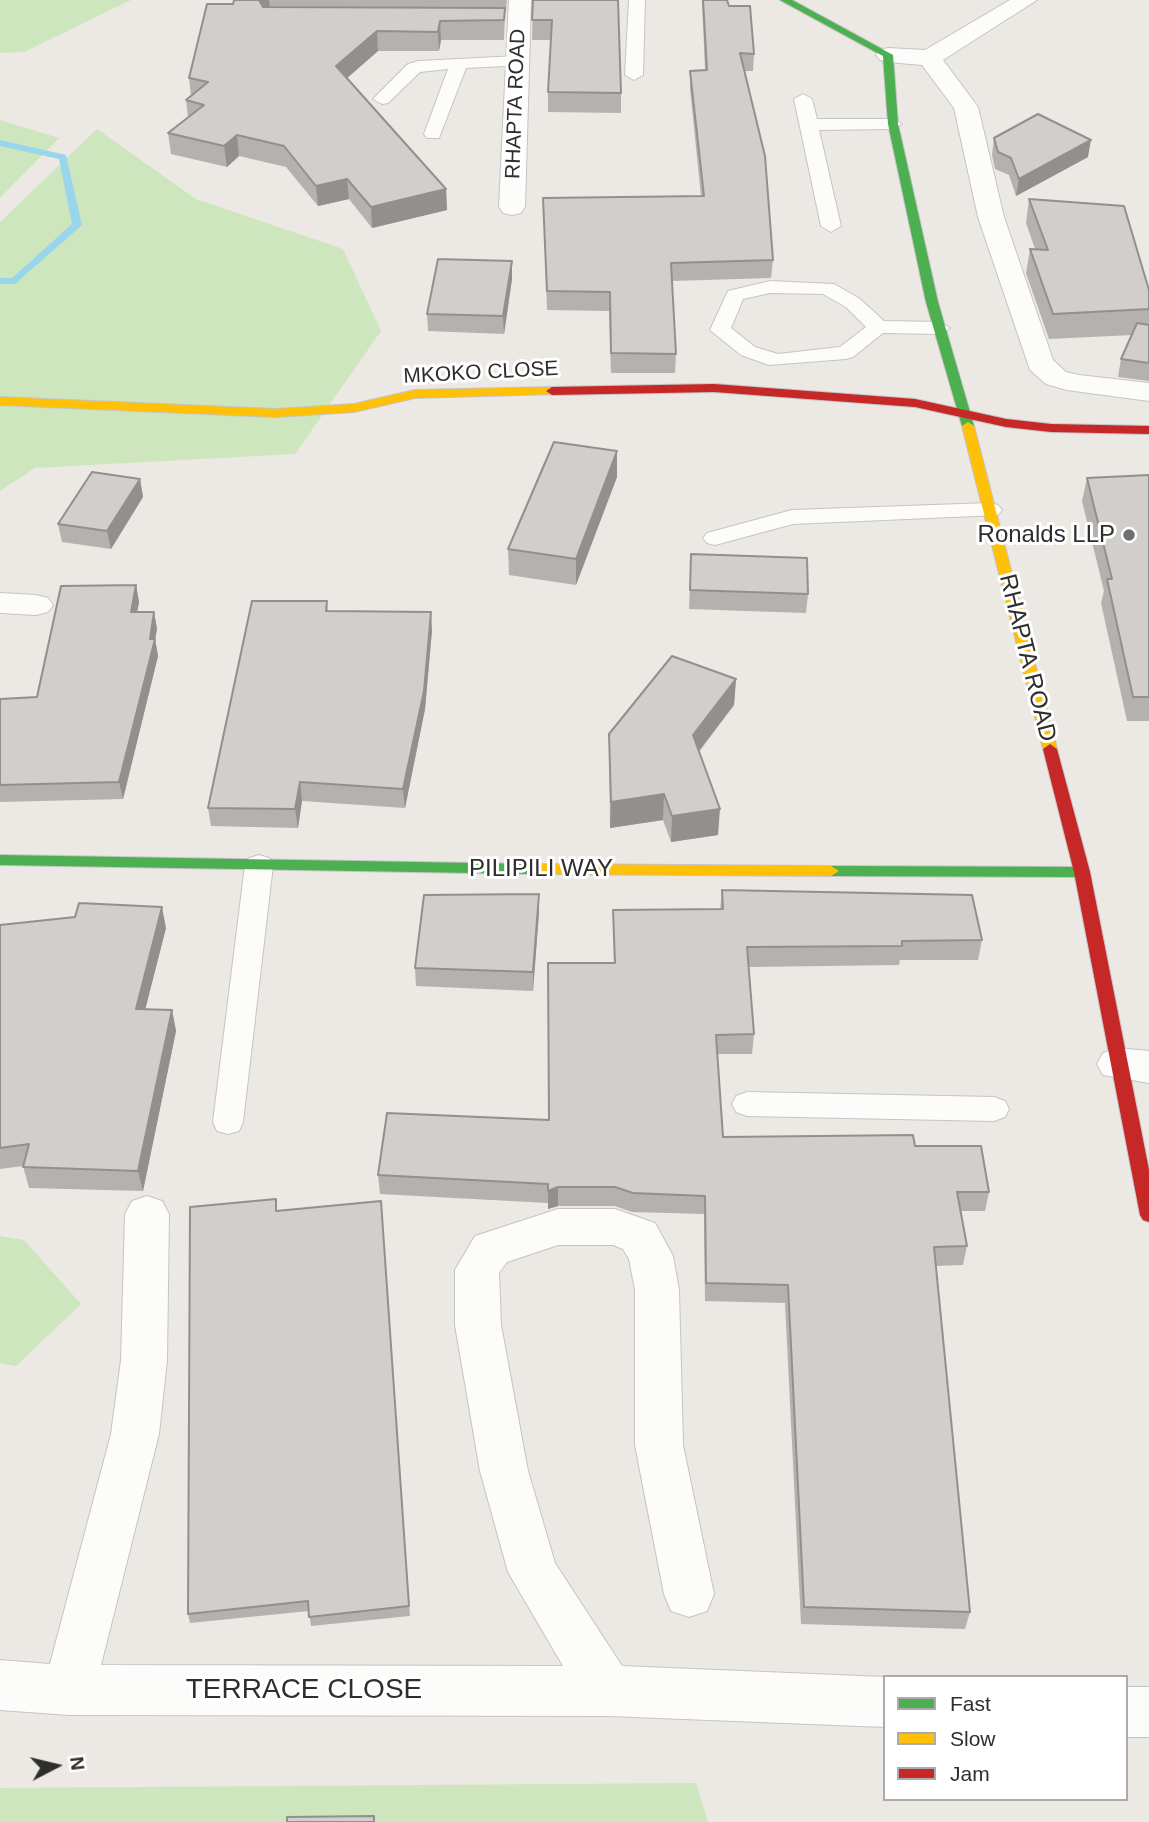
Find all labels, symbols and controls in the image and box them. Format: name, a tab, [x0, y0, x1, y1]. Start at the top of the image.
street label: RHAPTA ROAD	[501, 29, 531, 179]
street label: MKOKO CLOSE	[403, 356, 559, 390]
place label: Ronalds LLP	[978, 521, 1115, 549]
marker: Ronalds LLP	[1121, 527, 1137, 543]
street label: RHAPTA ROAD	[992, 571, 1062, 745]
street label: PILIPILI WAY	[469, 855, 613, 883]
street label: TERRACE CLOSE	[186, 1673, 422, 1707]
legend	[883, 1675, 1128, 1801]
text: Fast	[950, 1692, 991, 1715]
text: Slow	[950, 1727, 996, 1750]
north arrow	[21, 1731, 91, 1801]
text: N	[66, 1755, 89, 1771]
text: Jam	[950, 1762, 990, 1785]

